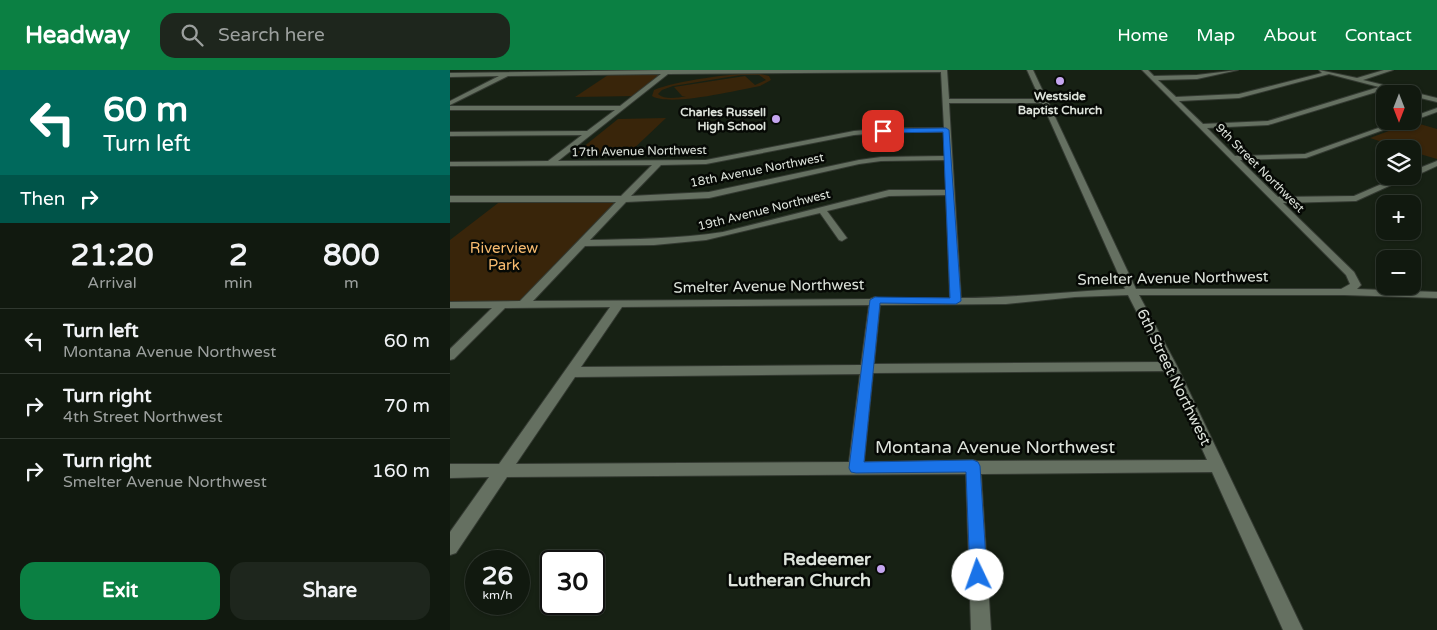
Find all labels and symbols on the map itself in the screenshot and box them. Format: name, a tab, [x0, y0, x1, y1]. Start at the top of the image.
marker: Westside Baptist Church	[1054, 75, 1066, 87]
north arrow	[1376, 85, 1421, 130]
place label: Westside Baptist Church	[1018, 89, 1102, 118]
place label: Charles Russell High School	[680, 105, 766, 134]
pin	[862, 110, 904, 152]
marker: Charles Russell High School	[770, 113, 782, 125]
street label: 9th Street Northwest	[1213, 121, 1308, 216]
street label: 17th Avenue Northwest	[571, 143, 707, 159]
street label: 18th Avenue Northwest	[689, 150, 825, 190]
street label: 19th Avenue Northwest	[696, 187, 832, 233]
park label: Riverview Park	[470, 239, 538, 274]
street label: Smelter Avenue Northwest	[1077, 267, 1269, 289]
street label: Smelter Avenue Northwest	[673, 275, 865, 297]
street label: 6th Street Northwest	[1133, 306, 1215, 448]
street label: Montana Avenue Northwest	[875, 436, 1115, 458]
place label: Redeemer Lutheran Church	[727, 548, 872, 591]
position arrow	[951, 548, 1003, 600]
speed limit sign: 30	[540, 550, 605, 615]
marker: Redeemer Lutheran Church	[875, 563, 887, 575]

